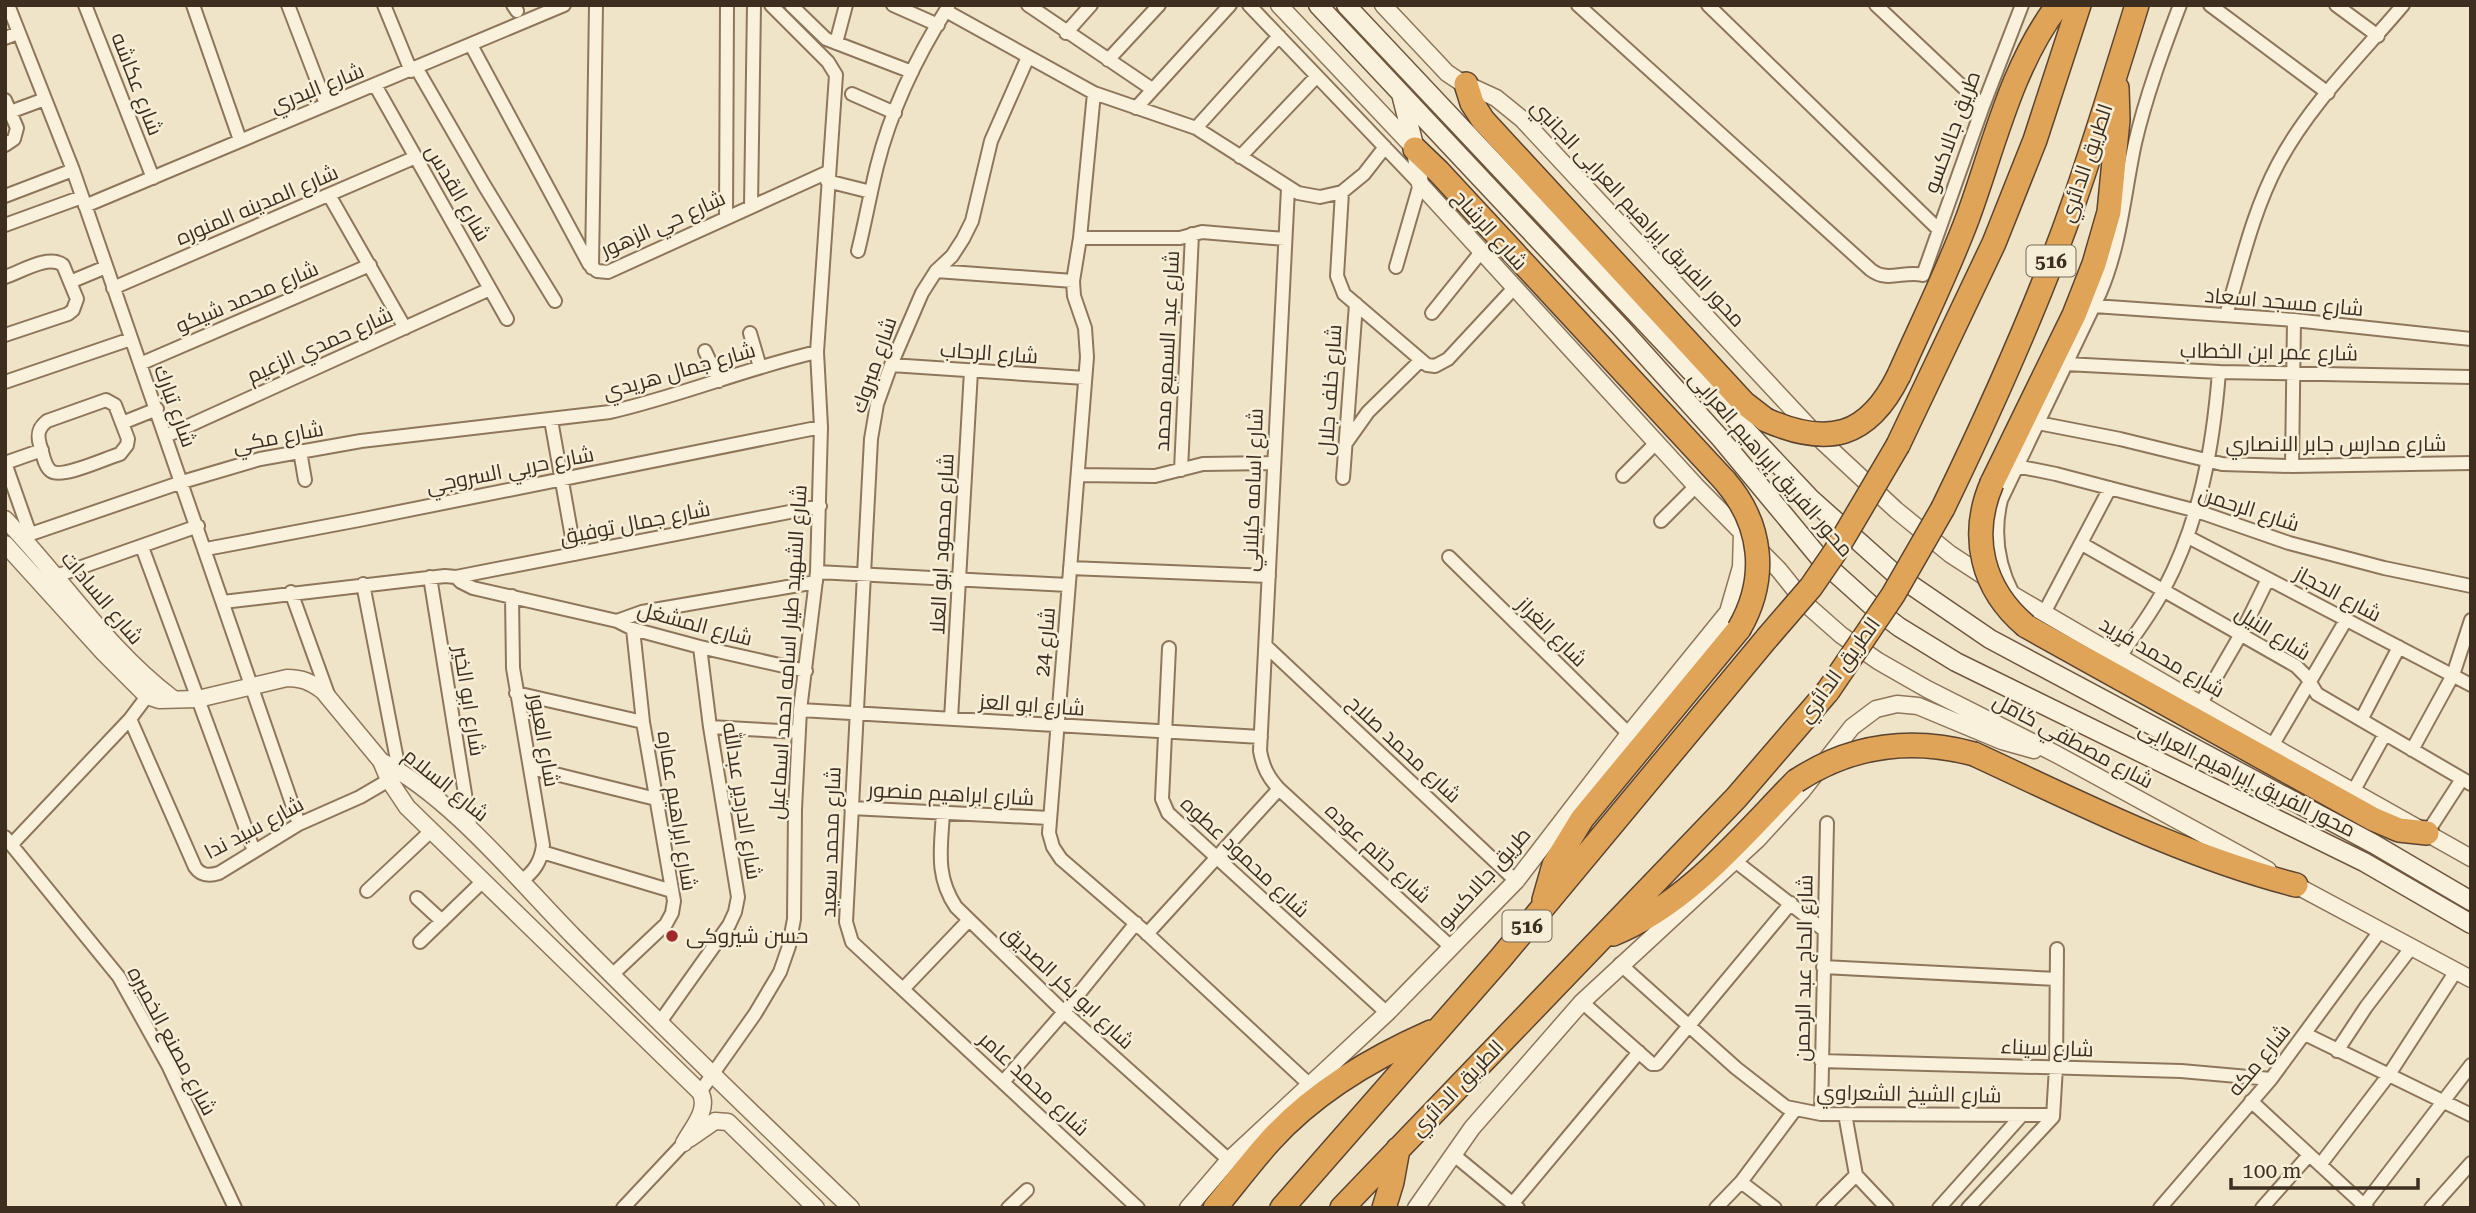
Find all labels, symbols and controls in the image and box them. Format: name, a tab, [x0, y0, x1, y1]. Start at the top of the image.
street label: شارع عكاشه	[105, 29, 168, 139]
street label: شارع البدري	[267, 58, 369, 121]
street label: طريق جالاكسو	[1919, 68, 1986, 197]
street label: محور الفريق إبراهيم العرابى الجانبي	[1523, 94, 1750, 334]
street label: الطريق الدائري	[2054, 101, 2121, 227]
street label: شارع القدس	[419, 140, 495, 247]
street label: شارع المدينه المنوره	[172, 160, 342, 252]
street label: شارع الرشاح	[1446, 185, 1532, 276]
street label: شارع حي الزهور	[596, 186, 731, 266]
road number: 516	[2026, 246, 2076, 276]
street label: شارع عبد السميع محمد	[1150, 250, 1186, 452]
street label: شارع محمد شيكو	[172, 256, 323, 340]
street label: شارع مسجد اسعاد	[2203, 283, 2364, 323]
street label: شارع حمدي الزعيم	[243, 302, 398, 392]
street label: شارع مبروك	[846, 314, 903, 417]
street label: شارع خلف جلال	[1313, 324, 1349, 456]
street label: شارع جمال هريدي	[600, 338, 759, 408]
street label: شارع الرحاب	[939, 338, 1039, 370]
street label: شارع عمر ابن الخطاب	[2180, 338, 2358, 368]
street label: شارع تبارك	[147, 362, 201, 451]
street label: محور الفريق إبراهيم العرابى	[1682, 366, 1858, 563]
street label: شارع اسامه كيلاني	[1238, 408, 1272, 572]
street label: شارع مكي	[231, 416, 326, 461]
street label: شارع مدارس جابر الانصاري	[2226, 432, 2446, 460]
street label: شارع حربي السروجي	[424, 442, 597, 502]
street label: شارع محمود ابو العلا	[925, 453, 961, 635]
street label: شارع الرحمن	[2195, 481, 2302, 538]
street label: شارع الشهيد طيار اسامه احمد اسماعيل	[764, 484, 814, 820]
street label: شارع جمال توفيق	[558, 497, 713, 551]
street label: شارع السادات	[55, 547, 148, 651]
street label: شارع الحجاز	[2289, 561, 2385, 629]
street label: شارع الغراز	[1510, 592, 1592, 673]
street label: شارع المشغل	[635, 597, 755, 653]
street label: شارع النيل	[2230, 600, 2315, 667]
street label: شارع 24	[1030, 606, 1062, 678]
street label: شارع محمد فريد	[2094, 611, 2229, 704]
street label: الطريق الدائري	[1793, 613, 1888, 730]
street label: شارع ابو الخير	[446, 643, 490, 758]
street label: شارع ابو العز	[977, 689, 1086, 723]
street label: شارع مصطفي كامل	[1987, 689, 2157, 797]
street label: شارع العبور	[522, 690, 564, 789]
street label: شارع محمد صلاح	[1341, 690, 1466, 809]
street label: محور الفريق إبراهيم العرابى	[2134, 716, 2359, 844]
street label: شارع الدردير عبدالله	[716, 720, 768, 882]
street label: شارع ابراهيم عماره	[651, 729, 702, 893]
street label: شارع السلام	[397, 743, 493, 828]
street label: شارع محمد سعيد	[816, 766, 848, 918]
street label: شارع ابراهيم منصور	[866, 778, 1035, 812]
street label: شارع محمود عطوه	[1175, 791, 1314, 924]
street label: شارع سيد ندا	[200, 792, 309, 866]
street label: شارع حاتم عوده	[1319, 798, 1436, 909]
street label: طريق جالاكسو	[1432, 822, 1536, 934]
street label: شارع الحاج عبد الرحمن	[1790, 874, 1820, 1062]
road number: 516	[1502, 910, 1552, 942]
street label: شارع ابو بكر الصديق	[996, 920, 1139, 1055]
place label: حسن شيروكى	[686, 924, 808, 949]
marker: حسن شيروكى	[664, 928, 680, 944]
street label: شارع مصنع الخميره	[121, 962, 221, 1120]
street label: شارع مكه	[2223, 1019, 2297, 1102]
street label: شارع محمد عامر	[972, 1026, 1094, 1142]
street label: شارع سيناء	[2000, 1034, 2094, 1064]
street label: الطريق الدائري	[1405, 1035, 1512, 1144]
street label: شارع الشيخ الشعراوي	[1816, 1080, 2002, 1112]
scale bar	[2231, 1146, 2418, 1190]
text: 100 m	[2242, 1159, 2302, 1183]

